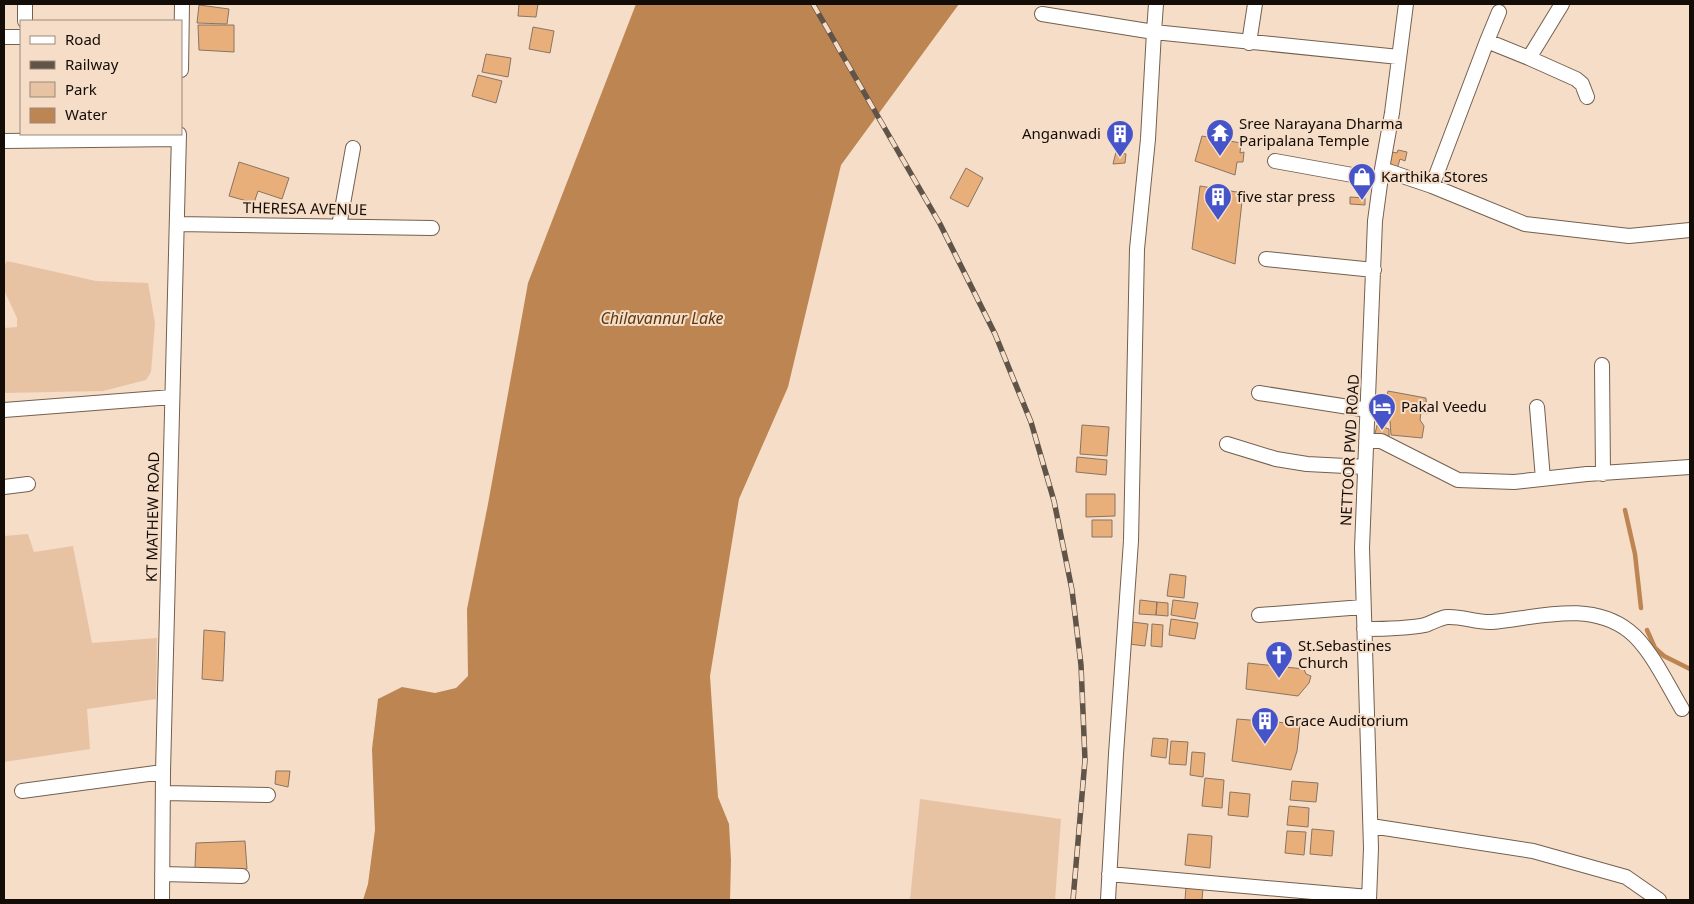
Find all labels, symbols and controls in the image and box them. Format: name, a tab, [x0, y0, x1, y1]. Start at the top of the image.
legend	[20, 20, 182, 135]
text: Road	[65, 29, 101, 49]
text: Railway	[65, 54, 119, 74]
text: Park	[65, 79, 97, 99]
text: Water	[65, 104, 107, 124]
place label: Sree Narayana Dharma Paripalana Temple	[1239, 113, 1403, 150]
temple icon: Sree Narayana Dharma Paripalana Temple	[1205, 118, 1235, 157]
building icon: Anganwadi	[1105, 119, 1135, 158]
place label: Anganwadi	[1022, 123, 1101, 143]
shop icon: Karthika Stores	[1347, 162, 1377, 201]
place label: Karthika Stores	[1381, 166, 1488, 186]
building icon: five star press	[1203, 182, 1233, 221]
place label: five star press	[1237, 186, 1335, 206]
street label: THERESA AVENUE	[243, 197, 367, 219]
water label: Chilavannur Lake	[600, 307, 724, 329]
street label: NETTOOR PWD ROAD	[1335, 373, 1363, 526]
hotel icon: Pakal Veedu	[1367, 392, 1397, 431]
place label: Pakal Veedu	[1401, 396, 1487, 416]
street label: KT MATHEW ROAD	[141, 451, 163, 582]
place label: St.Sebastines Church	[1298, 635, 1391, 672]
church icon: St.Sebastines Church	[1264, 640, 1294, 679]
building icon: Grace Auditorium	[1250, 706, 1280, 745]
place label: Grace Auditorium	[1284, 710, 1409, 730]

